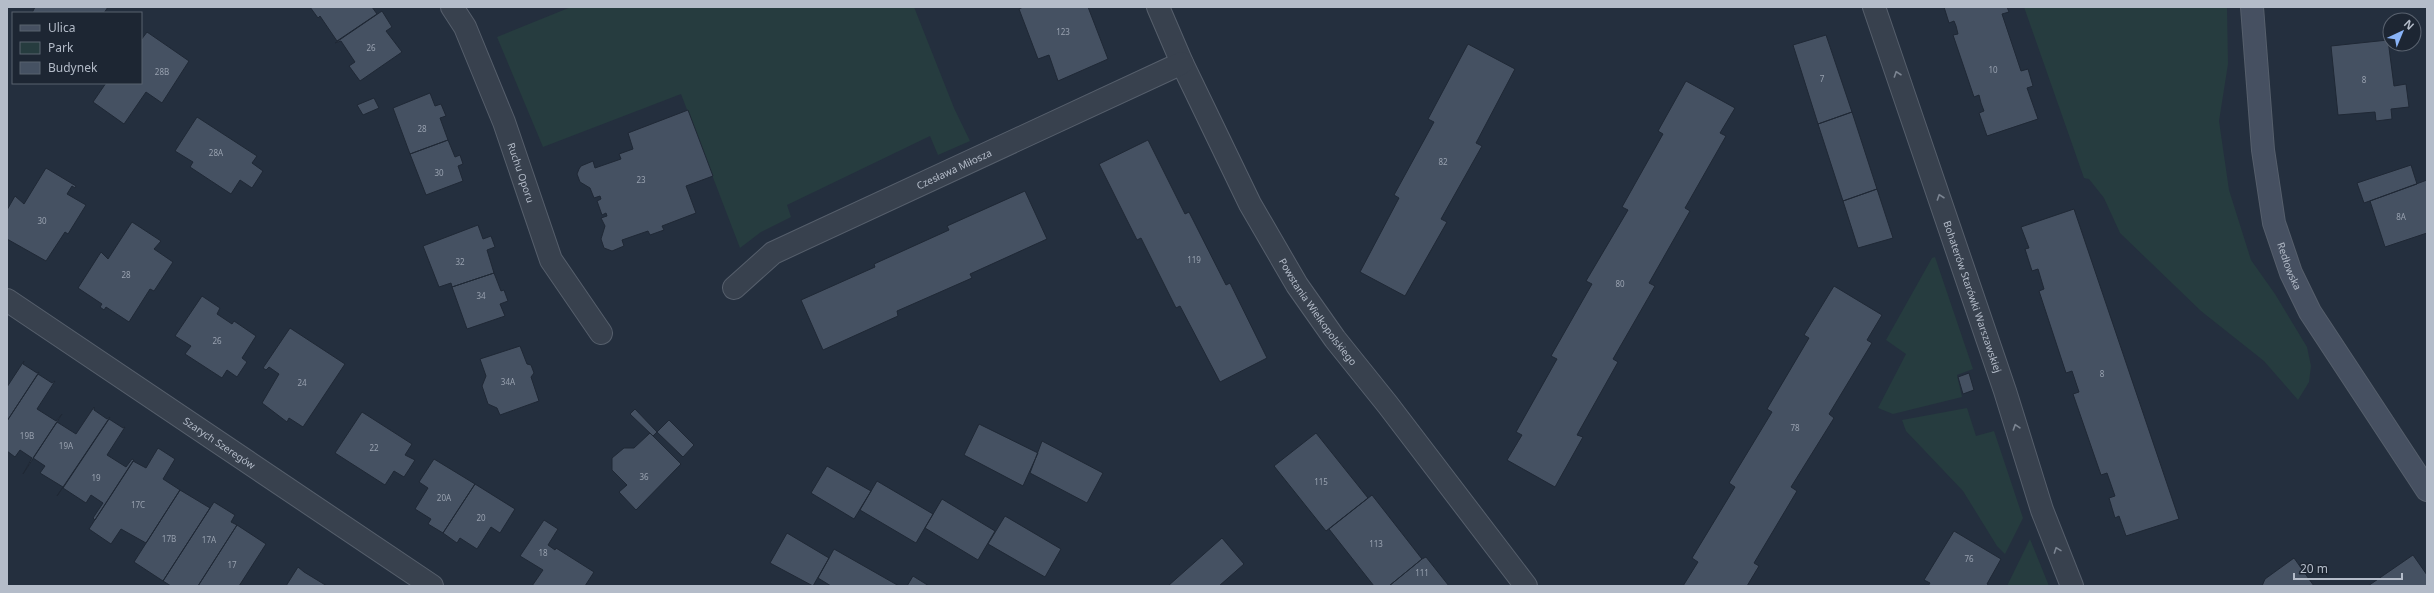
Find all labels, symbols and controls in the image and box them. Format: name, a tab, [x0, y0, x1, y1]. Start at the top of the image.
legend	[12, 12, 142, 84]
north arrow	[2382, 12, 2422, 52]
text: N	[2401, 16, 2418, 33]
text: Ulica	[48, 19, 75, 36]
house number: 123	[1056, 26, 1070, 37]
text: Park	[48, 39, 74, 56]
house number: 26	[366, 42, 376, 53]
text: Budynek	[48, 59, 98, 76]
house number: 10	[1988, 64, 1998, 75]
house number: 28B	[155, 66, 169, 77]
one-way arrow	[1894, 71, 1902, 78]
house number: 7	[1820, 73, 1825, 84]
house number: 8	[2362, 74, 2367, 85]
house number: 28	[417, 123, 427, 134]
street label: Ruchu Oporu	[505, 141, 538, 204]
street label: Czesława Miłosza	[914, 145, 994, 192]
house number: 28A	[209, 147, 224, 158]
house number: 82	[1438, 156, 1448, 167]
house number: 30	[434, 167, 444, 178]
house number: 23	[636, 174, 646, 185]
one-way arrow	[1936, 194, 1944, 201]
house number: 8A	[2396, 211, 2407, 222]
house number: 30	[37, 215, 47, 226]
street label: Bohaterów Starówki Warszawskiej	[1940, 219, 2005, 374]
street label: Redłowska	[2274, 240, 2305, 292]
house number: 119	[1187, 254, 1201, 265]
house number: 32	[455, 256, 465, 267]
street label: Powstania Wielkopolskiego	[1276, 256, 1360, 368]
house number: 28	[121, 269, 131, 280]
house number: 80	[1615, 278, 1625, 289]
house number: 34	[476, 290, 486, 301]
house number: 26	[212, 335, 222, 346]
house number: 8	[2100, 368, 2105, 379]
house number: 34A	[501, 376, 516, 387]
house number: 24	[297, 377, 307, 388]
street label: Szarych Szeregów	[181, 414, 258, 472]
house number: 78	[1790, 422, 1800, 433]
one-way arrow	[2012, 423, 2021, 430]
house number: 19B	[20, 430, 34, 441]
house number: 19A	[59, 440, 74, 451]
house number: 22	[369, 442, 379, 453]
house number: 36	[639, 471, 649, 482]
house number: 19	[91, 472, 101, 483]
house number: 115	[1314, 476, 1328, 487]
house number: 20A	[437, 492, 452, 503]
house number: 17C	[131, 499, 145, 510]
house number: 20	[476, 512, 486, 523]
house number: 17B	[162, 533, 176, 544]
house number: 17A	[202, 534, 217, 545]
house number: 113	[1369, 538, 1383, 549]
one-way arrow	[2054, 546, 2062, 553]
house number: 18	[538, 547, 548, 558]
house number: 76	[1964, 553, 1974, 564]
scale bar	[2294, 555, 2402, 581]
house number: 17	[227, 559, 237, 570]
text: 20 m	[2300, 560, 2328, 577]
house number: 111	[1415, 567, 1429, 578]

